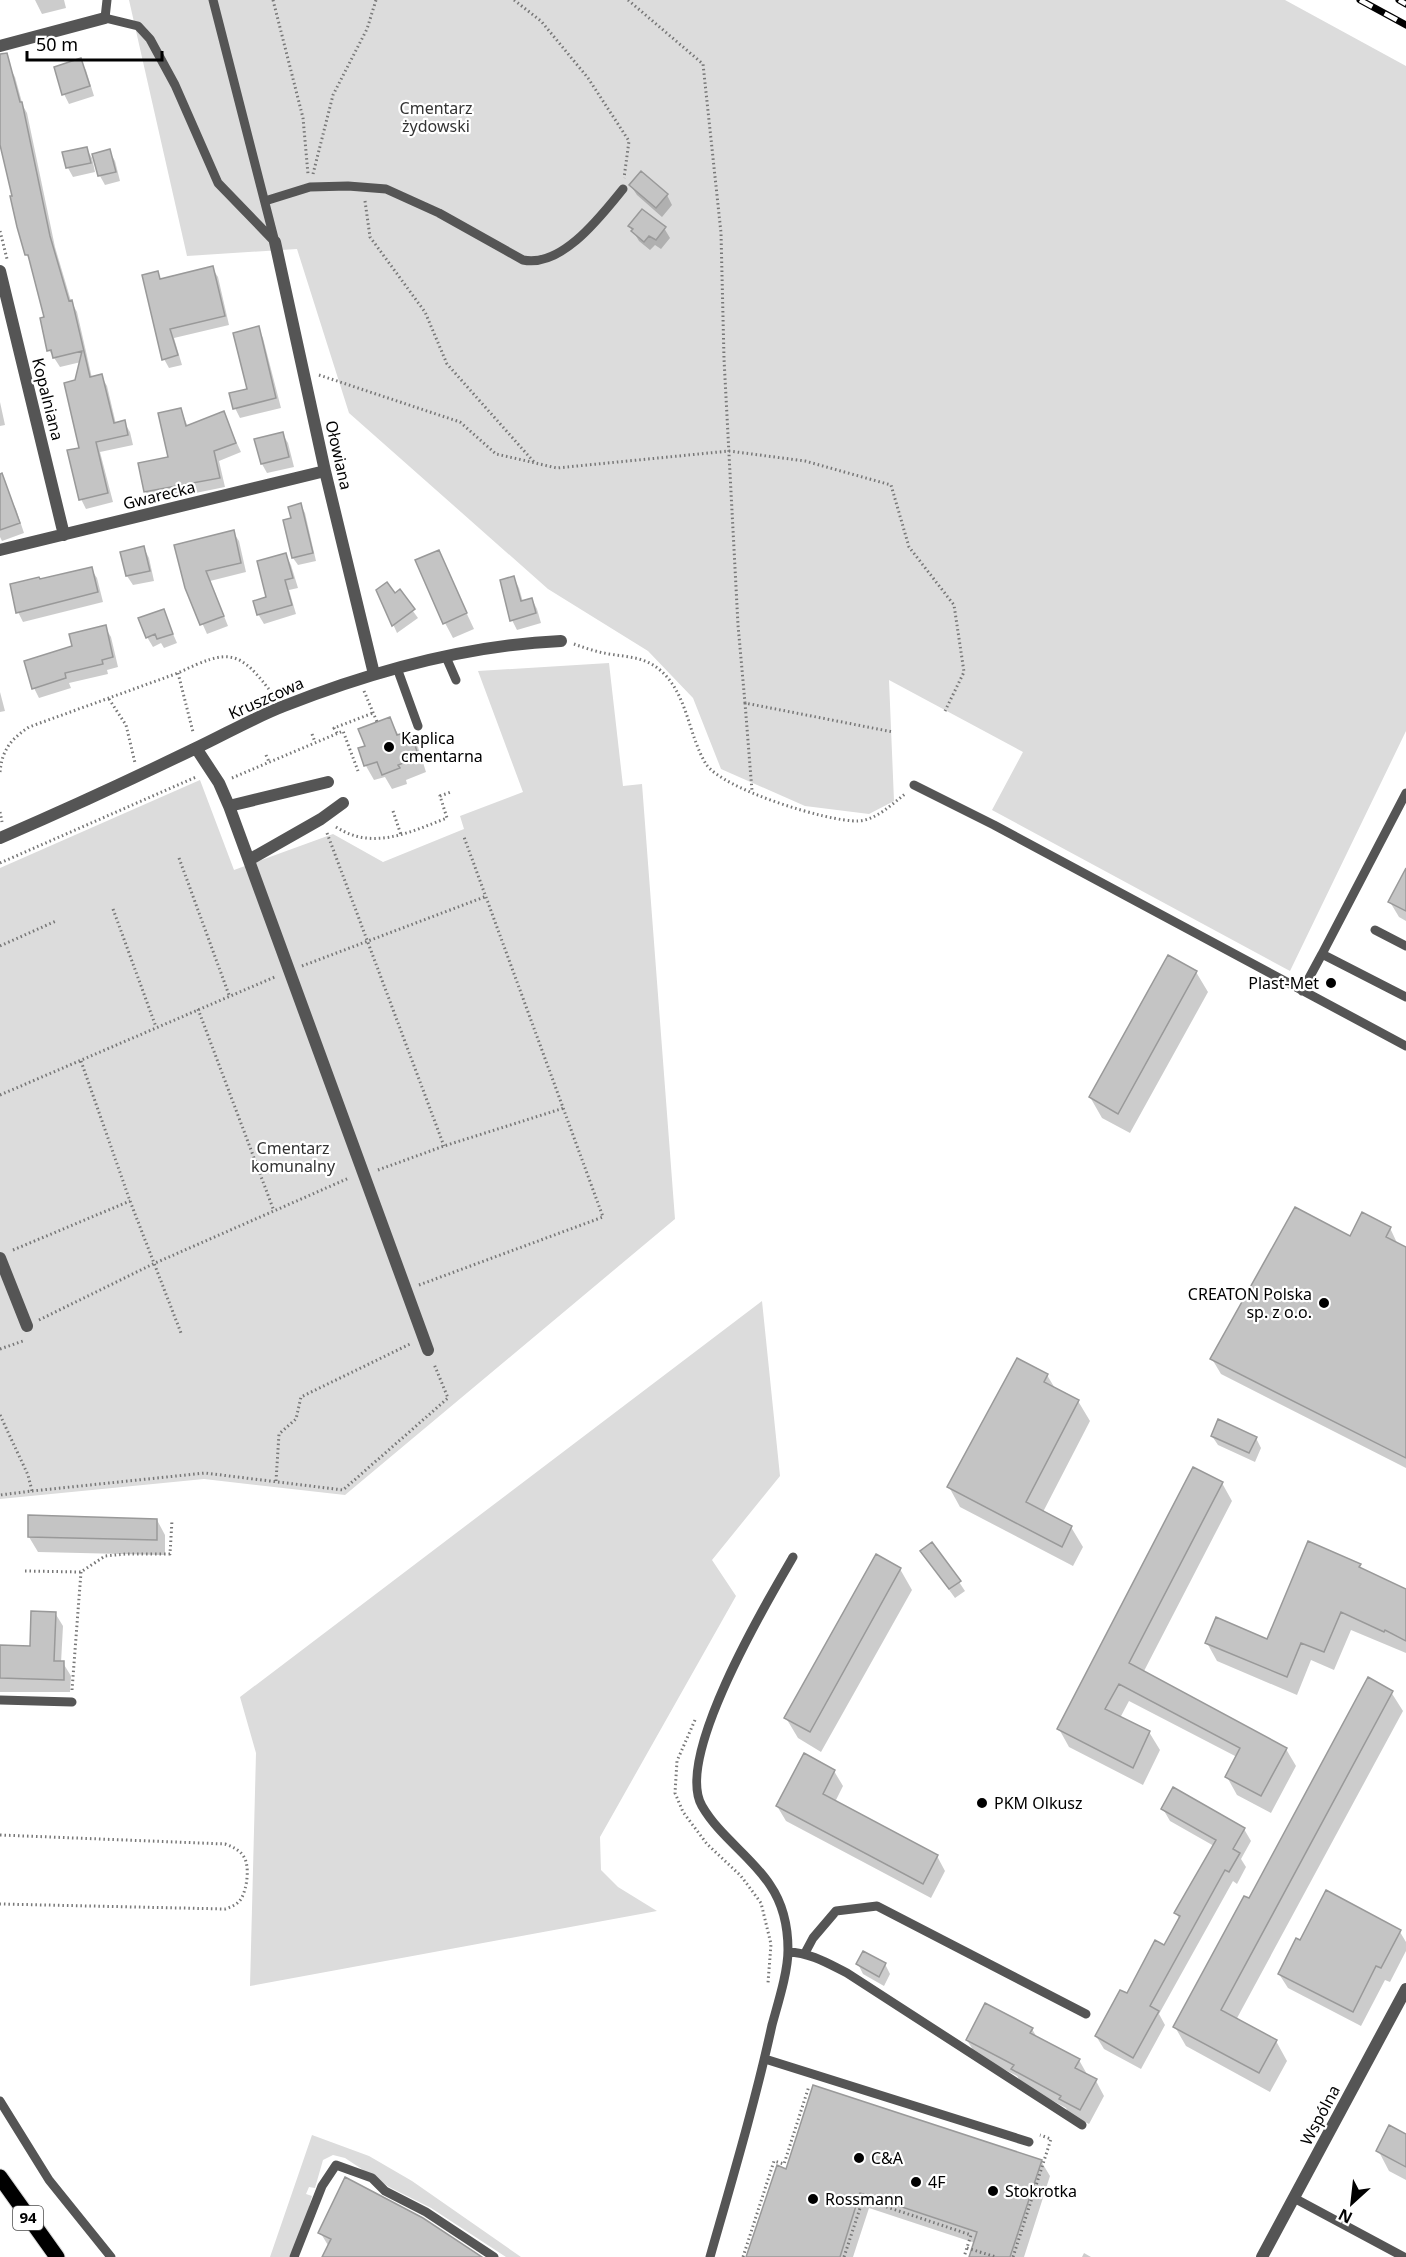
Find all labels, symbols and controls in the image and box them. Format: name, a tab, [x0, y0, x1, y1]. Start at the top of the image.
scale bar	[27, 24, 162, 62]
text: 50 m	[36, 32, 78, 56]
park label: Cmentarz żydowski	[400, 97, 472, 137]
street label: Kopalniana	[27, 355, 69, 443]
street label: Ołowiana	[320, 418, 358, 492]
street label: Gwarecka	[121, 475, 197, 515]
street label: Kruszcowa	[225, 672, 307, 724]
place label: Kaplica cmentarna	[401, 727, 483, 767]
marker: Kaplica cmentarna	[382, 740, 396, 754]
place label: Plast-Met	[1248, 972, 1319, 994]
marker: Plast-Met	[1324, 976, 1338, 990]
park label: Cmentarz komunalny	[251, 1137, 336, 1177]
place label: CREATON Polska sp. z o.o.	[1188, 1283, 1312, 1323]
marker: CREATON Polska sp. z o.o.	[1317, 1296, 1331, 1310]
place label: PKM Olkusz	[994, 1792, 1083, 1814]
marker: PKM Olkusz	[975, 1796, 989, 1810]
street label: Wspólna	[1295, 2081, 1345, 2149]
place label: C&A	[871, 2147, 904, 2169]
marker: C&A	[852, 2151, 866, 2165]
place label: 4F	[928, 2171, 945, 2193]
north arrow	[1322, 2173, 1382, 2233]
marker: 4F	[909, 2175, 923, 2189]
place label: Stokrotka	[1005, 2180, 1077, 2202]
marker: Stokrotka	[986, 2184, 1000, 2198]
place label: Rossmann	[825, 2188, 904, 2210]
marker: Rossmann	[806, 2192, 820, 2206]
text: N	[1334, 2204, 1356, 2229]
road number: 94	[13, 2206, 43, 2230]

